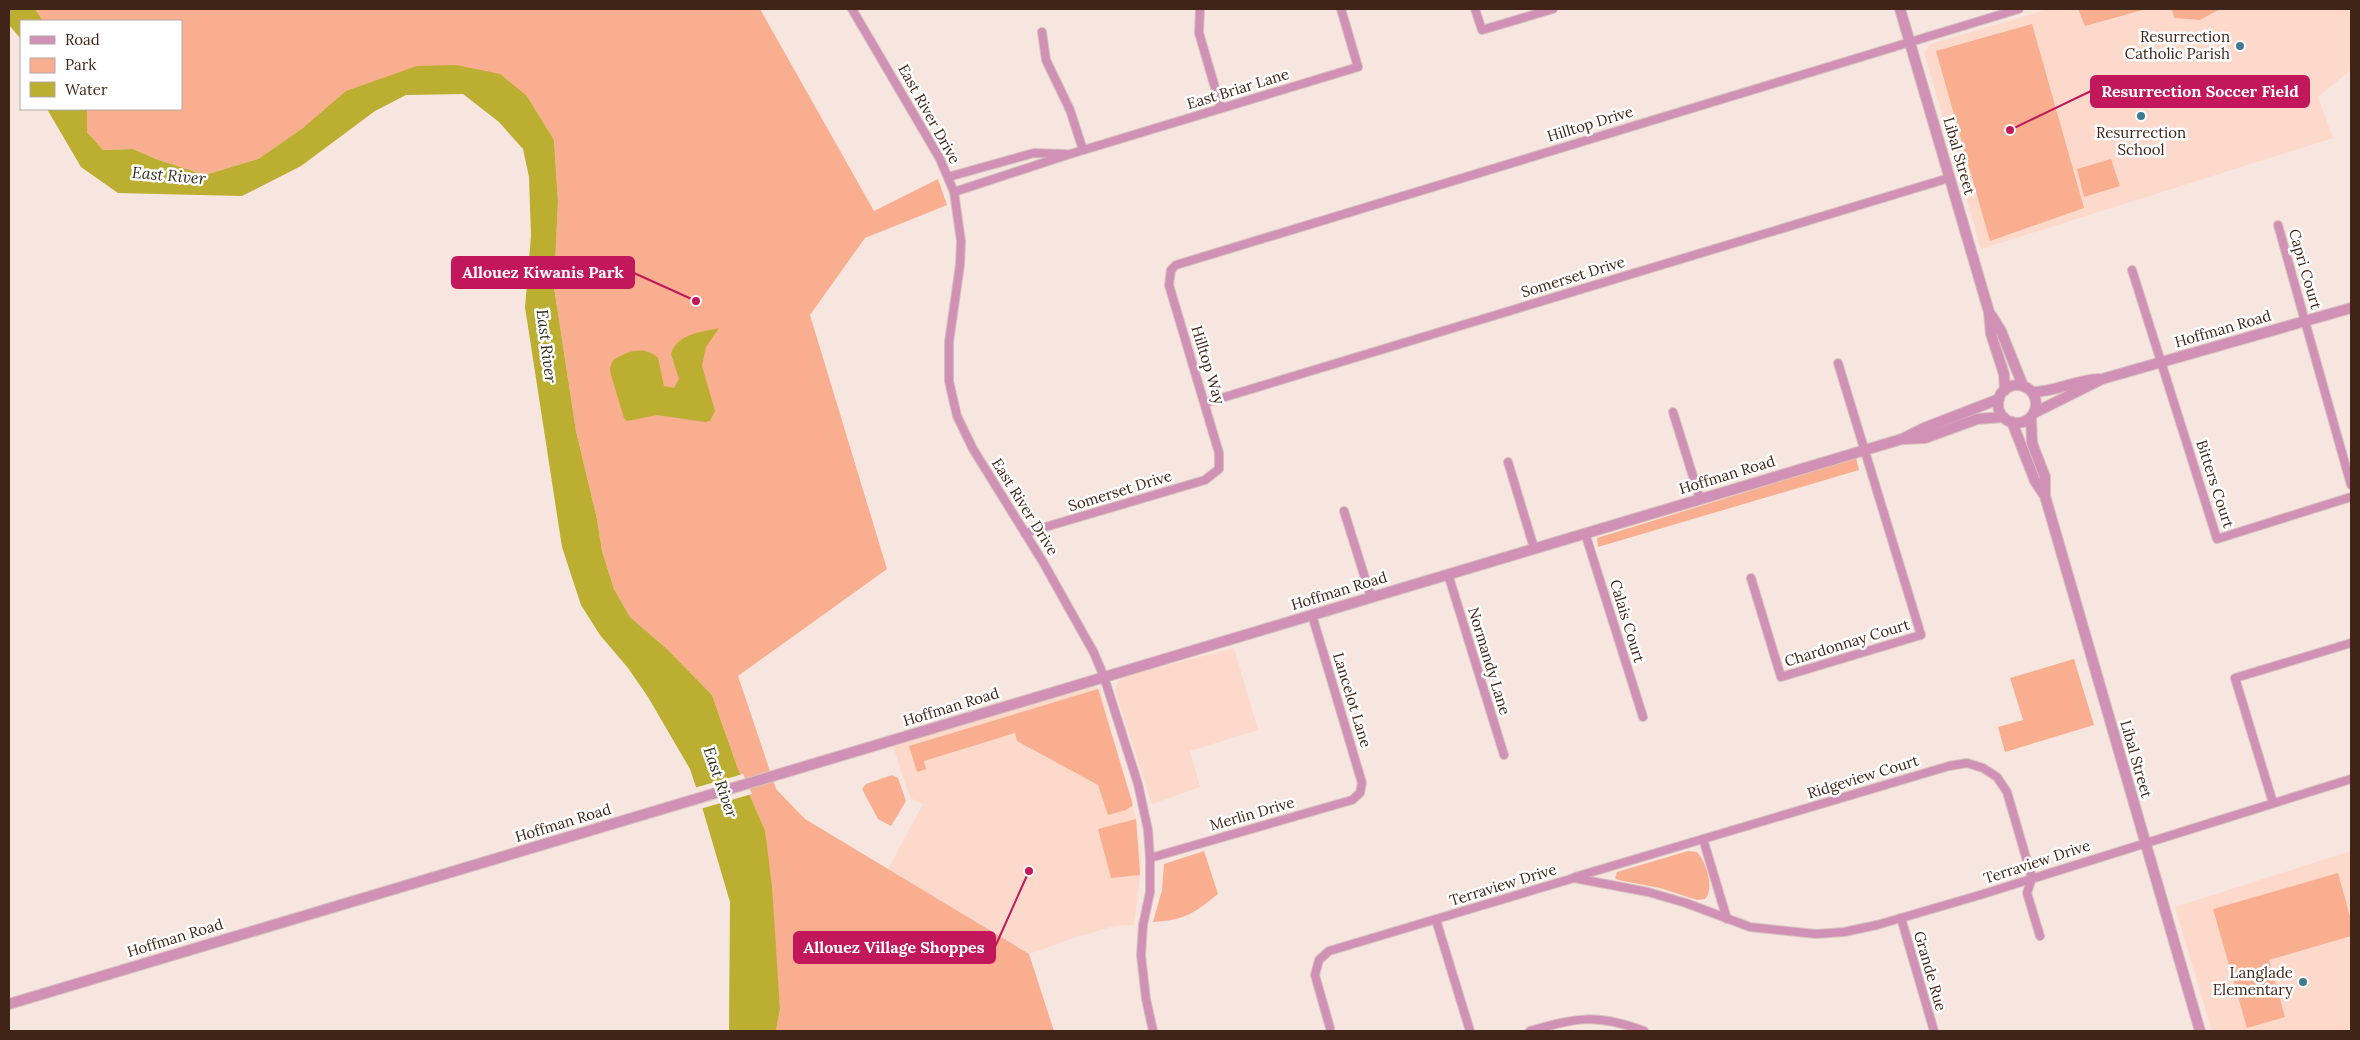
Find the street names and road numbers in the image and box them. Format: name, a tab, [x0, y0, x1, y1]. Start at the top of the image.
street label: East River Drive	[894, 61, 965, 167]
street label: East Briar Lane	[1184, 64, 1291, 113]
street label: Hilltop Drive	[1545, 101, 1635, 146]
street label: Libal Street	[1939, 115, 1980, 197]
street label: Capri Court	[2285, 227, 2326, 311]
street label: Somerset Drive	[1519, 252, 1627, 301]
street label: Hoffman Road	[2172, 306, 2273, 351]
street label: Hilltop Way	[1188, 323, 1229, 407]
street label: Bitters Court	[2192, 437, 2239, 531]
street label: Hoffman Road	[1677, 451, 1777, 498]
street label: East River Drive	[988, 455, 1063, 559]
street label: Somerset Drive	[1066, 466, 1174, 515]
street label: Hoffman Road	[1289, 567, 1389, 614]
street label: Calais Court	[1606, 577, 1649, 665]
street label: Normandy Lane	[1464, 605, 1515, 717]
street label: Chardonnay Court	[1782, 614, 1912, 671]
street label: Lancelot Lane	[1329, 650, 1376, 750]
street label: Hoffman Road	[901, 683, 1001, 730]
street label: Libal Street	[2116, 718, 2157, 800]
street label: Ridgeview Court	[1805, 751, 1921, 802]
street label: Merlin Drive	[1207, 792, 1296, 835]
street label: Hoffman Road	[513, 799, 613, 846]
street label: Terraview Drive	[1981, 835, 2092, 888]
street label: Terraview Drive	[1447, 859, 1559, 910]
street label: Hoffman Road	[125, 914, 225, 961]
street label: Grande Rue	[1910, 929, 1951, 1013]

